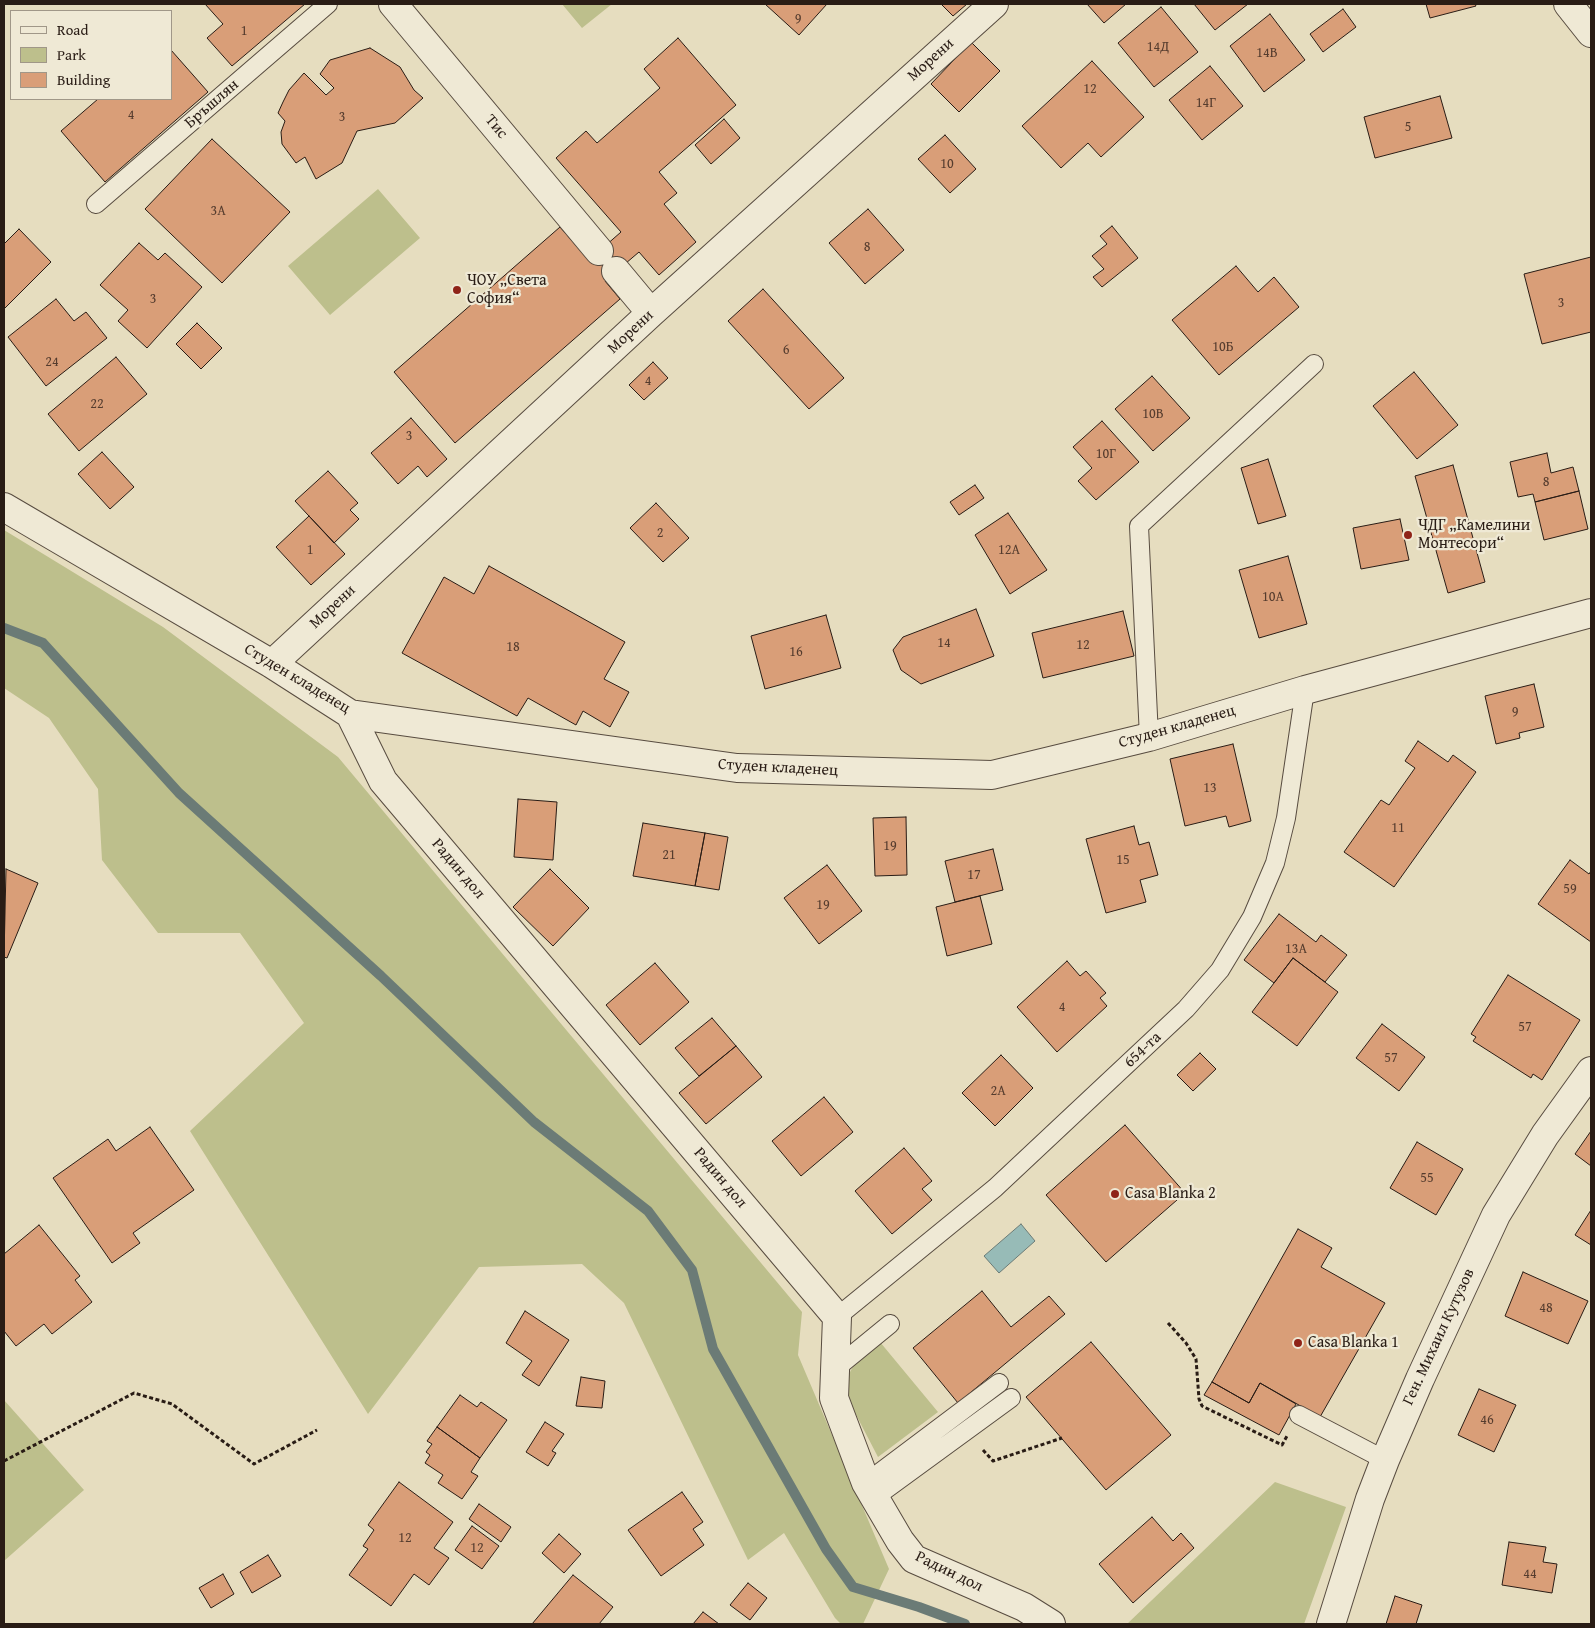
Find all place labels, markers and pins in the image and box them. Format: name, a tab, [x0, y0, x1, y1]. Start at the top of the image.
place label: ЧОУ „Света София“	[467, 271, 547, 309]
marker: ЧОУ „Света София“	[451, 284, 463, 296]
place label: ЧДГ „Камелини Монтесори“	[1418, 516, 1530, 554]
marker: ЧДГ „Камелини Монтесори“	[1402, 529, 1414, 541]
place label: Casa Blanka 2	[1125, 1184, 1216, 1204]
marker: Casa Blanka 2	[1109, 1188, 1121, 1200]
place label: Casa Blanka 1	[1308, 1333, 1399, 1353]
marker: Casa Blanka 1	[1292, 1337, 1304, 1349]

